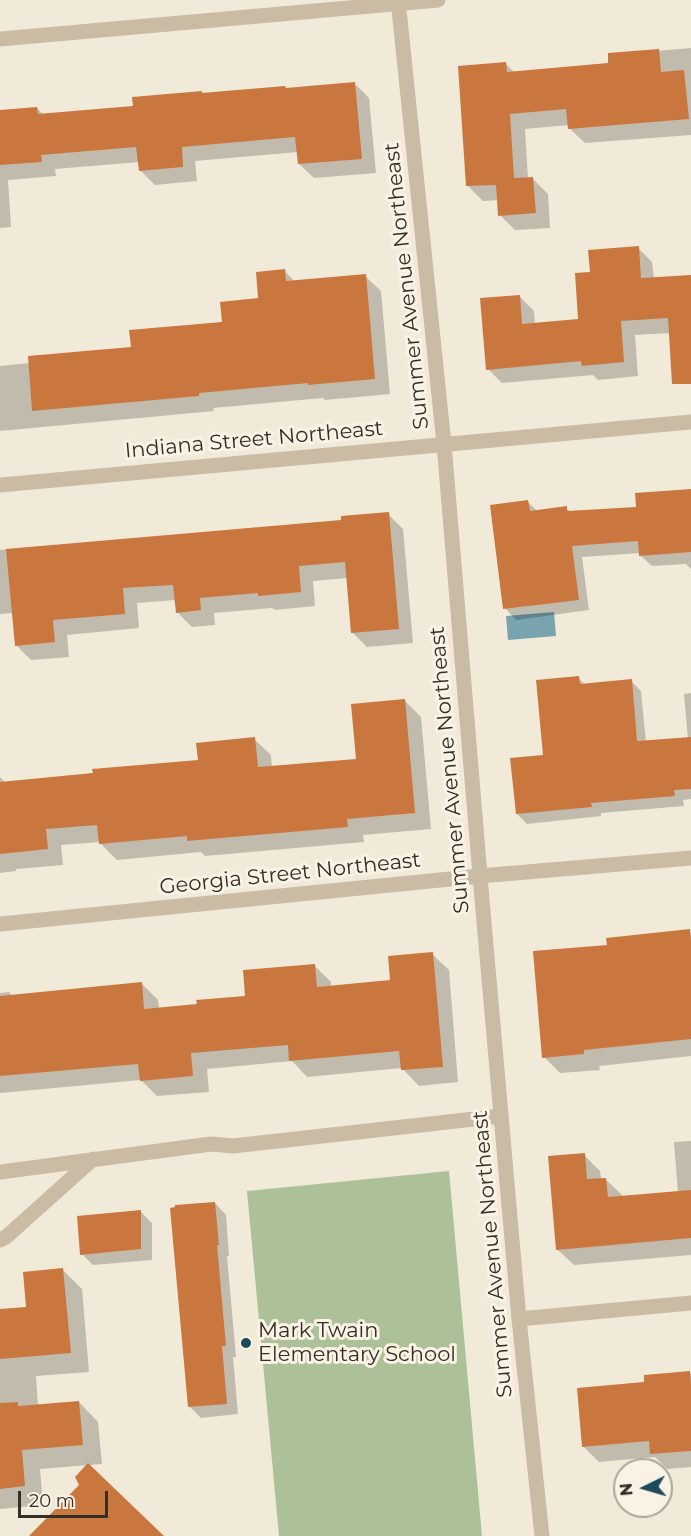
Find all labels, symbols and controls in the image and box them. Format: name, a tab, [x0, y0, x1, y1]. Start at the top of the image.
street label: Summer Avenue Northeast	[379, 141, 435, 431]
street label: Indiana Street Northeast	[124, 416, 384, 464]
street label: Summer Avenue Northeast	[425, 625, 475, 915]
street label: Georgia Street Northeast	[158, 848, 422, 900]
street label: Summer Avenue Northeast	[468, 1109, 518, 1399]
place label: Mark Twain Elementary School	[258, 1318, 456, 1368]
marker: Mark Twain Elementary School	[239, 1336, 253, 1350]
north arrow	[613, 1458, 673, 1518]
scale bar	[21, 1479, 111, 1517]
text: N	[617, 1482, 637, 1497]
text: 20 m	[29, 1490, 75, 1512]

